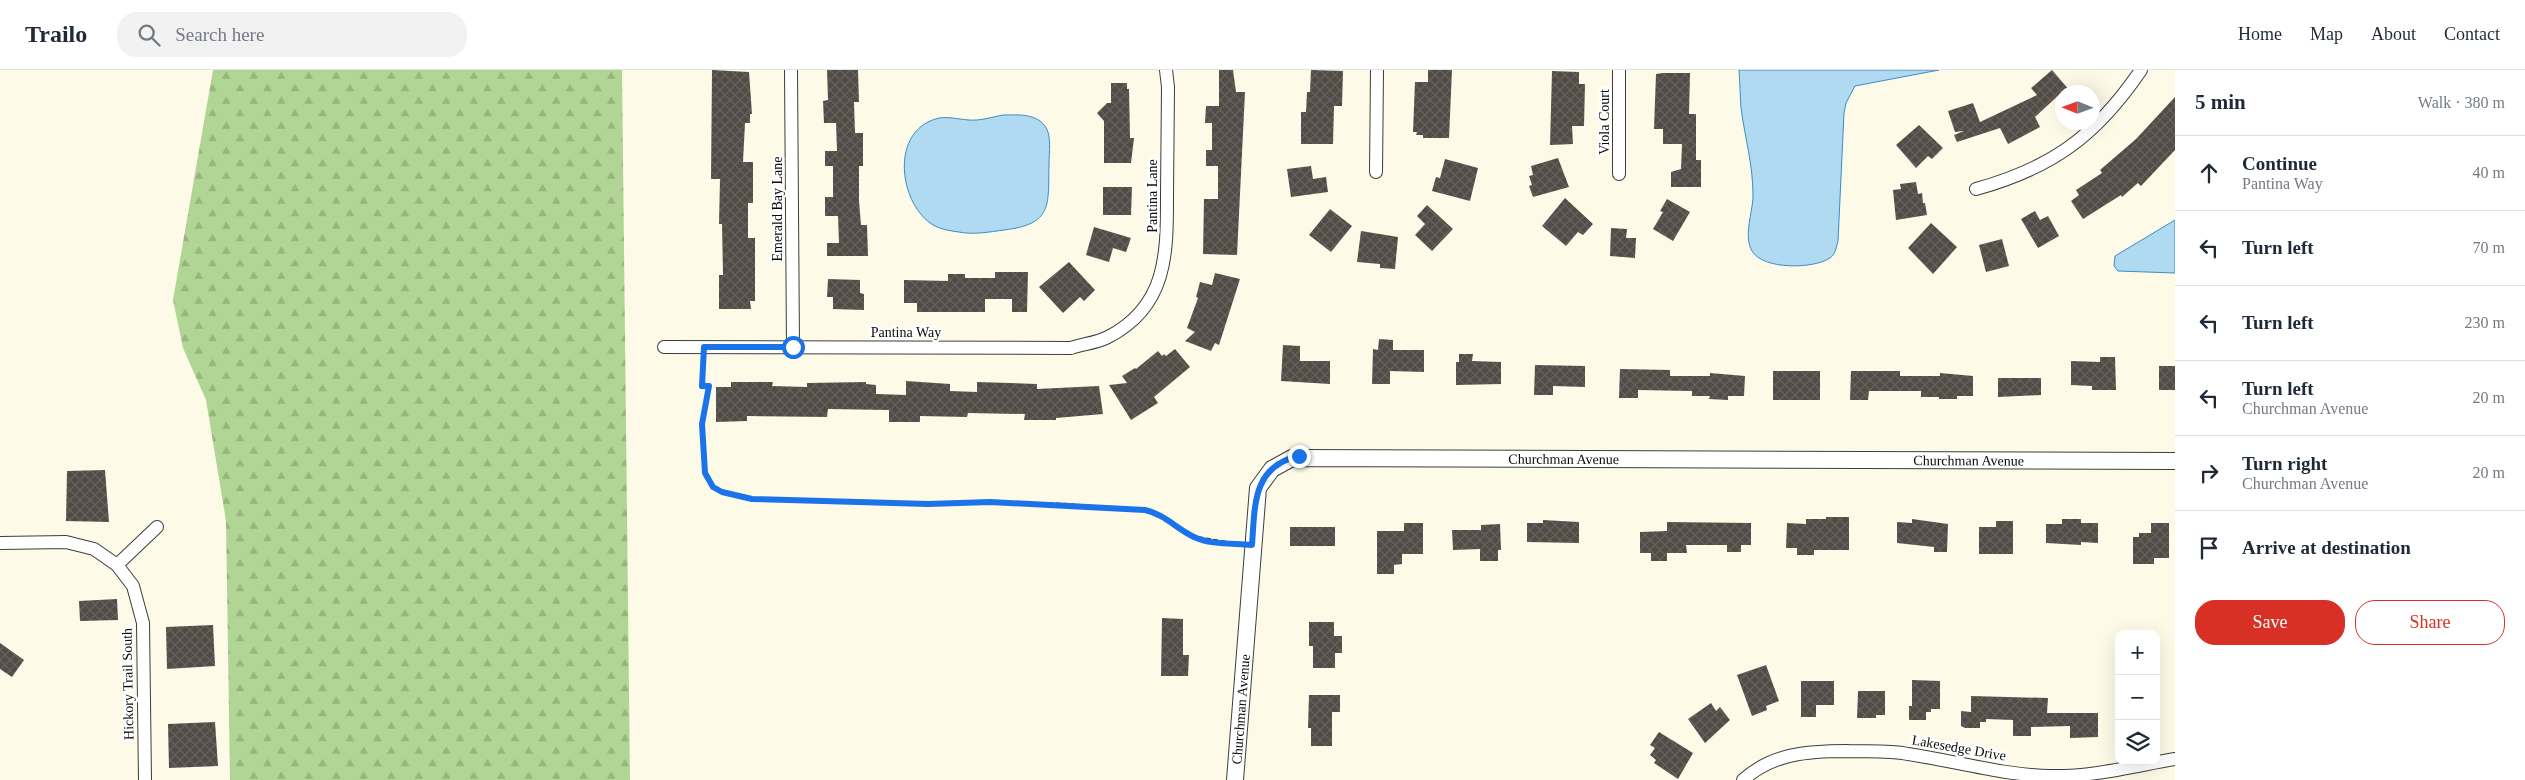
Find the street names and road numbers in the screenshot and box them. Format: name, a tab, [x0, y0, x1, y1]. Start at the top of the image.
street label: Viola Court	[1597, 89, 1612, 155]
street label: Emerald Bay Lane	[770, 157, 785, 261]
street label: Pantina Lane	[1145, 159, 1160, 233]
street label: Pantina Way	[871, 325, 941, 340]
street label: Churchman Avenue	[1508, 451, 1619, 467]
street label: Churchman Avenue	[1913, 453, 2024, 468]
street label: Hickory Trail South	[120, 628, 136, 740]
street label: Churchman Avenue	[1229, 654, 1252, 765]
street label: Lakesedge Drive	[1911, 732, 2007, 764]

